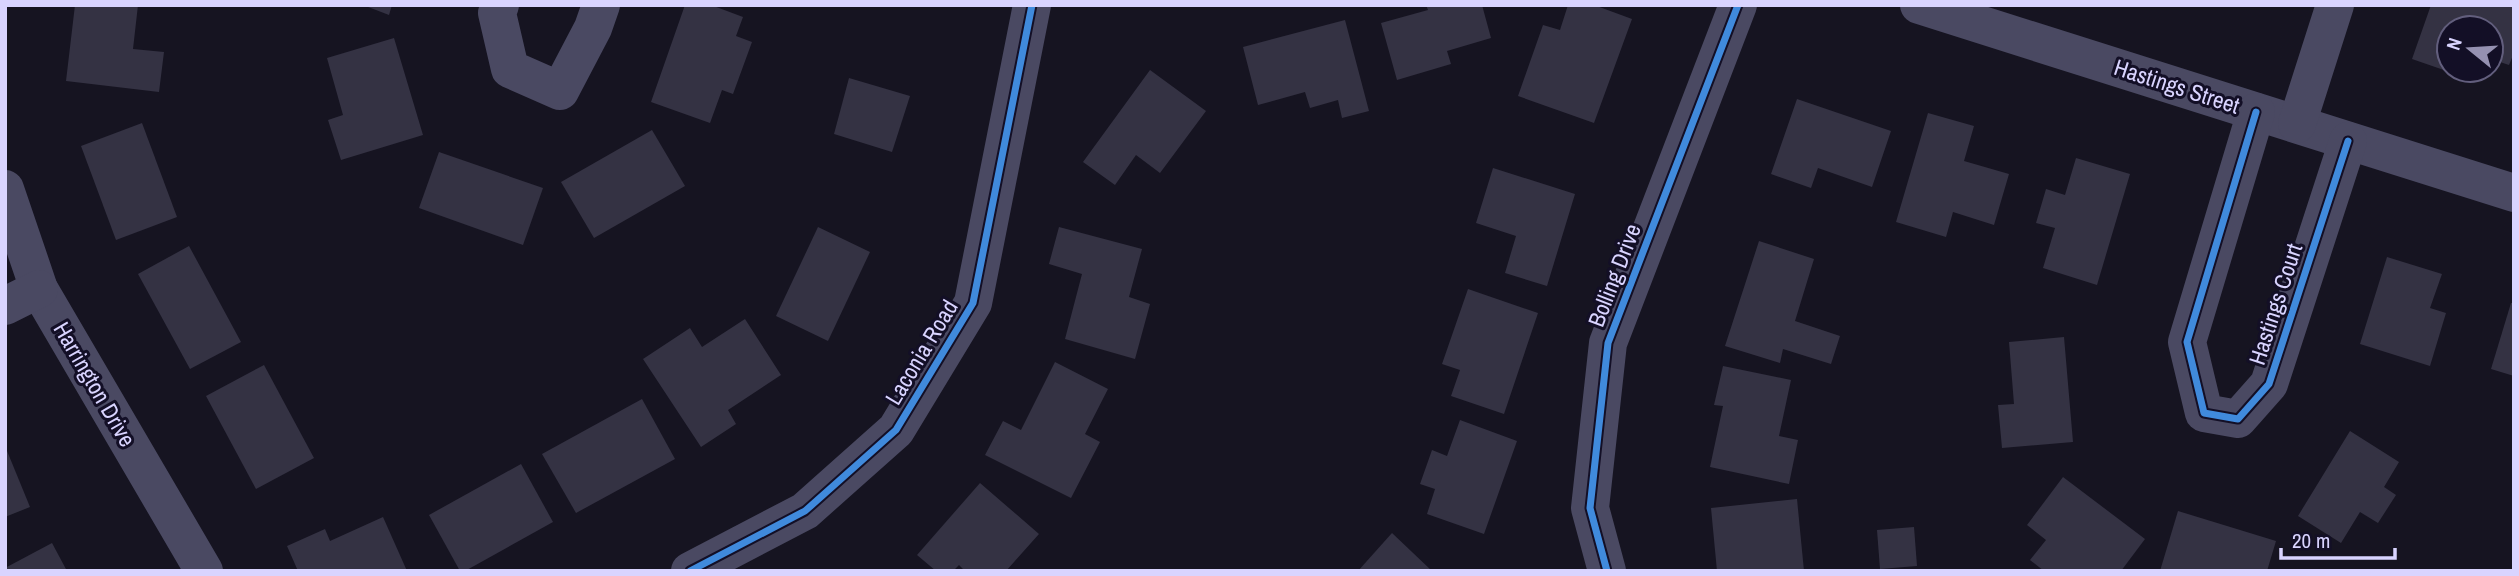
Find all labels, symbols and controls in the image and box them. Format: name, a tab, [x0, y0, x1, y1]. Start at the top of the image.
north arrow	[2435, 14, 2505, 84]
text: N	[2440, 34, 2468, 53]
street label: Hastings Street	[2110, 51, 2244, 121]
street label: Bolling Drive	[1580, 219, 1648, 331]
street label: Hastings Court	[2241, 239, 2309, 369]
street label: Laconia Road	[877, 294, 965, 410]
street label: Harrington Drive	[47, 316, 143, 452]
scale bar	[2281, 516, 2395, 560]
text: 20 m	[2292, 526, 2330, 555]

